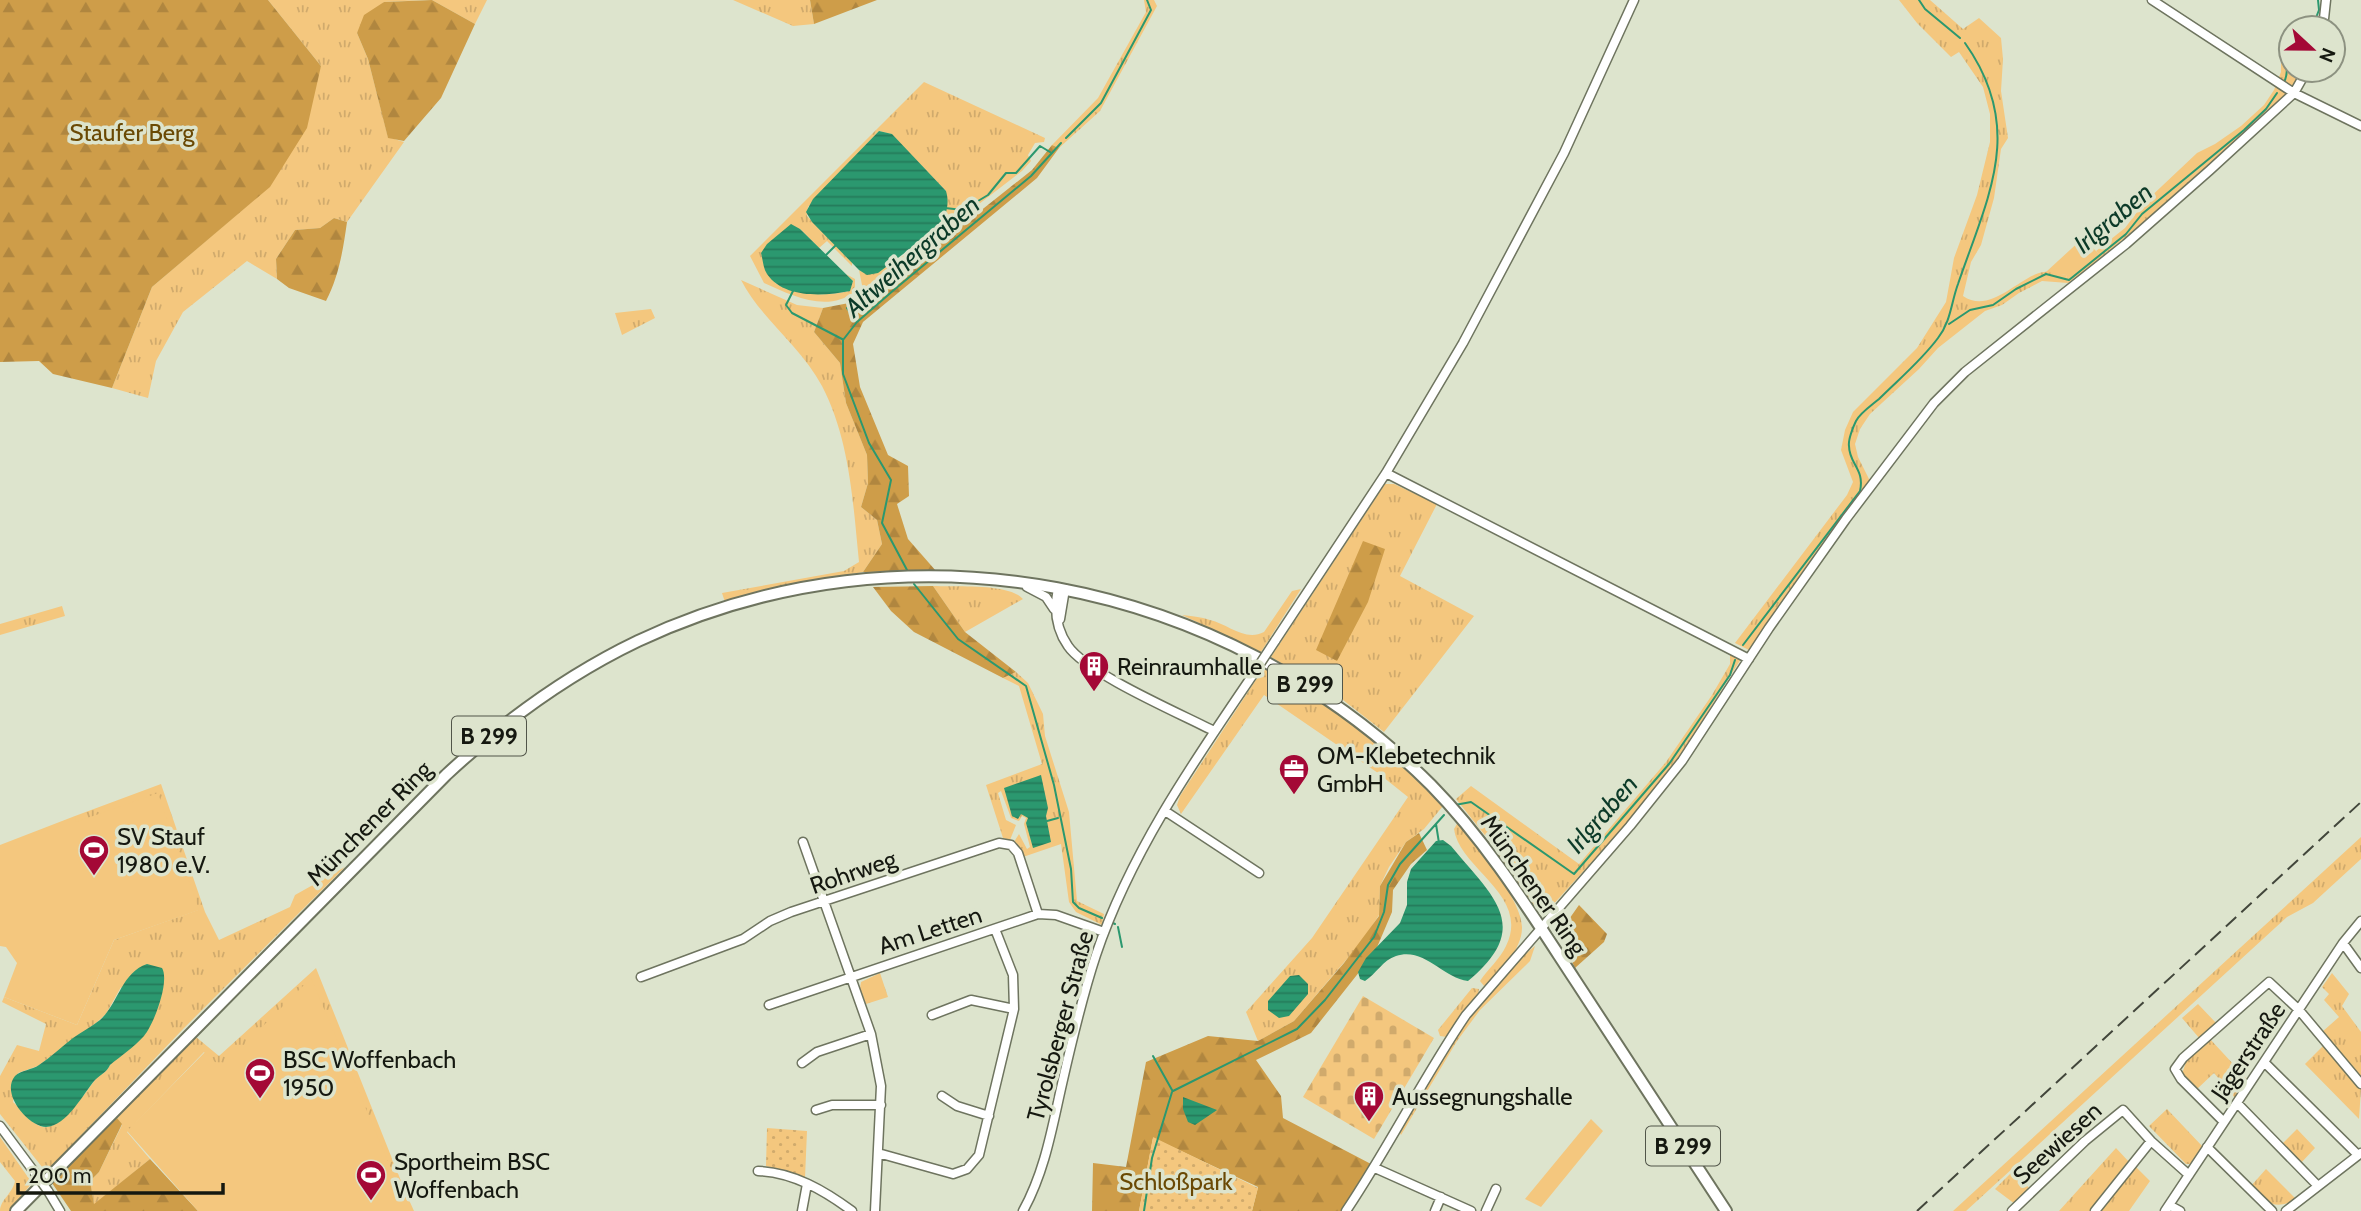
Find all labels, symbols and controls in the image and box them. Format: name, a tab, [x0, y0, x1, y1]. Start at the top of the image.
north arrow	[2277, 14, 2347, 84]
text: N	[2314, 45, 2340, 66]
park label: Staufer Berg	[70, 118, 195, 147]
water label: Irlgraben	[2067, 176, 2159, 260]
water label: Altweihergraben	[837, 189, 986, 324]
building icon: Reinraumhalle	[1077, 649, 1111, 693]
place label: Reinraumhalle	[1117, 652, 1262, 681]
road number: B 299	[1268, 664, 1342, 704]
road number: B 299	[452, 716, 526, 756]
place label: OM-Klebetechnik GmbH	[1317, 741, 1496, 798]
office icon: OM-Klebetechnik GmbH	[1277, 752, 1311, 796]
street label: Münchener Ring	[300, 754, 438, 892]
water label: Irlgraben	[1559, 768, 1645, 860]
street label: Münchener Ring	[1475, 809, 1594, 962]
place label: SV Stauf 1980 e.V.	[117, 822, 210, 879]
sports icon: SV Stauf 1980 e.V.	[77, 833, 111, 877]
street label: Rohrweg	[806, 843, 901, 900]
street label: Am Letten	[875, 900, 985, 960]
street label: Tyrolsberger Straße	[1021, 928, 1099, 1124]
street label: Jägerstraße	[2204, 996, 2291, 1106]
place label: BSC Woffenbach 1950	[283, 1045, 456, 1102]
sports icon: BSC Woffenbach 1950	[243, 1056, 277, 1100]
building icon: Aussegnungshalle	[1352, 1079, 1386, 1123]
place label: Aussegnungshalle	[1392, 1082, 1573, 1111]
street label: Seewiesen	[2007, 1096, 2107, 1190]
road number: B 299	[1646, 1126, 1720, 1166]
place label: Sportheim BSC Woffenbach	[394, 1147, 550, 1204]
scale bar	[18, 1152, 222, 1196]
sports icon: Sportheim BSC Woffenbach	[354, 1158, 388, 1202]
text: 200 m	[28, 1163, 91, 1188]
park label: Schloßpark	[1119, 1167, 1233, 1196]

